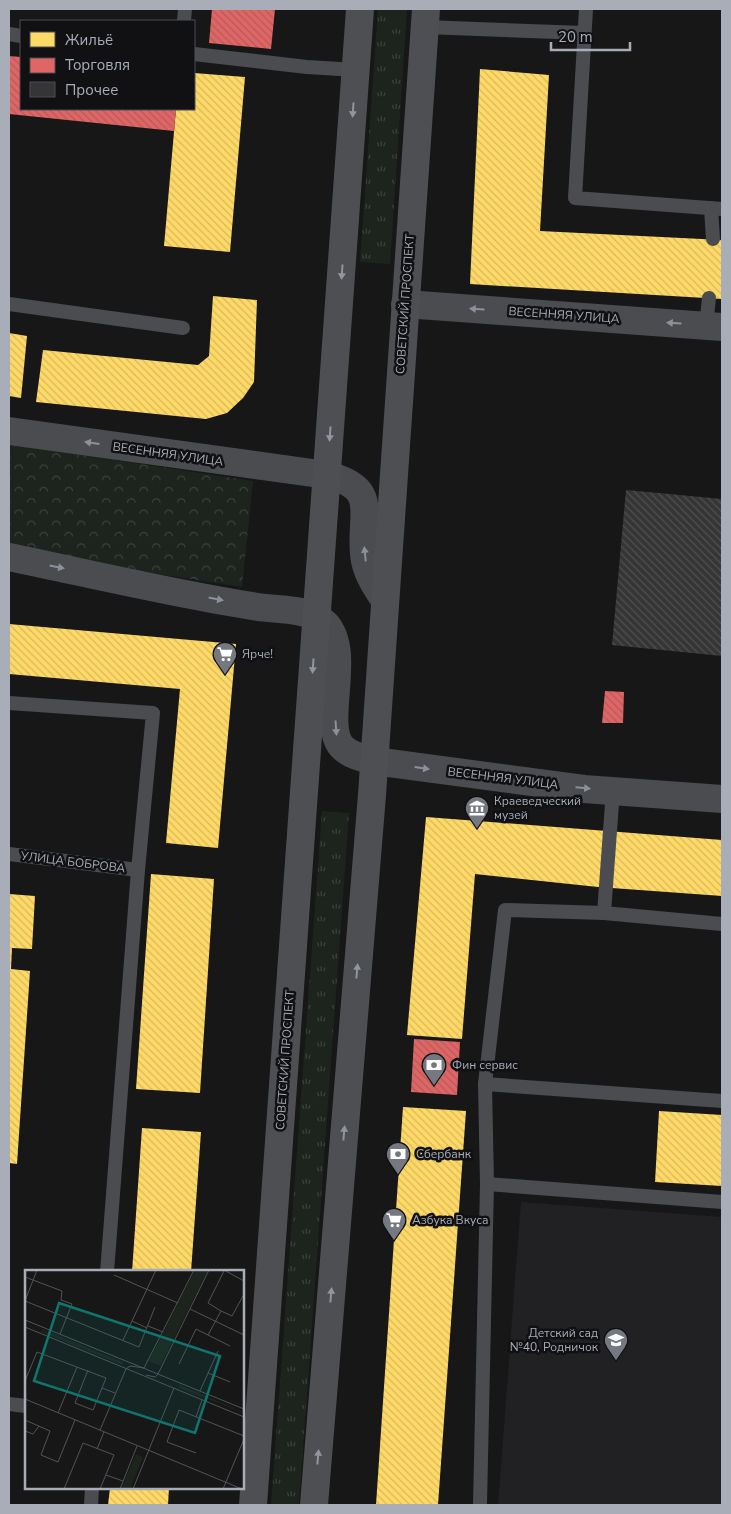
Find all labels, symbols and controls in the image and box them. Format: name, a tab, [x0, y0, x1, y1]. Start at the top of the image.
legend	[20, 20, 195, 110]
scale bar	[551, 20, 630, 52]
text: 20 m	[558, 27, 593, 47]
text: Жильё	[65, 30, 113, 50]
text: Торговля	[65, 55, 130, 75]
text: Прочее	[65, 80, 118, 100]
one-way arrow	[349, 102, 357, 118]
street label: СОВЕТСКИЙ ПРОСПЕКТ	[392, 233, 418, 375]
one-way arrow	[338, 264, 346, 280]
street label: ВЕСЕННЯЯ УЛИЦА	[508, 303, 620, 327]
one-way arrow	[468, 305, 484, 313]
one-way arrow	[665, 319, 681, 327]
one-way arrow	[325, 426, 333, 442]
street label: ВЕСЕННЯЯ УЛИЦА	[112, 438, 224, 470]
one-way arrow	[84, 439, 100, 447]
one-way arrow	[361, 546, 369, 562]
one-way arrow	[49, 563, 65, 571]
one-way arrow	[208, 595, 223, 603]
supermarket icon: Ярче!	[212, 641, 238, 675]
place label: Ярче!	[242, 646, 273, 662]
one-way arrow	[309, 658, 317, 674]
one-way arrow	[332, 720, 340, 736]
street label: ВЕСЕННЯЯ УЛИЦА	[447, 763, 559, 793]
one-way arrow	[414, 764, 430, 772]
one-way arrow	[576, 784, 592, 792]
place label: Краеведческий музей	[494, 793, 581, 823]
museum icon: Краеведческий музей	[464, 795, 490, 829]
street label: УЛИЦА БОБРОВА	[19, 848, 126, 876]
one-way arrow	[354, 962, 362, 978]
street label: СОВЕТСКИЙ ПРОСПЕКТ	[272, 989, 298, 1131]
bank icon: Фин сервис	[421, 1052, 447, 1086]
place label: Фин сервис	[452, 1057, 518, 1073]
one-way arrow	[341, 1124, 349, 1140]
bank icon: Сбербанк	[385, 1141, 411, 1175]
place label: Сбербанк	[416, 1146, 472, 1162]
supermarket icon: Азбука Вкуса	[381, 1207, 407, 1241]
place label: Азбука Вкуса	[412, 1212, 488, 1228]
inset map	[25, 1270, 244, 1489]
one-way arrow	[328, 1286, 336, 1302]
place label: Детский сад №40, Родничок	[510, 1325, 599, 1355]
school or university icon: Детский сад №40, Родничок	[603, 1327, 629, 1361]
one-way arrow	[315, 1448, 323, 1464]

